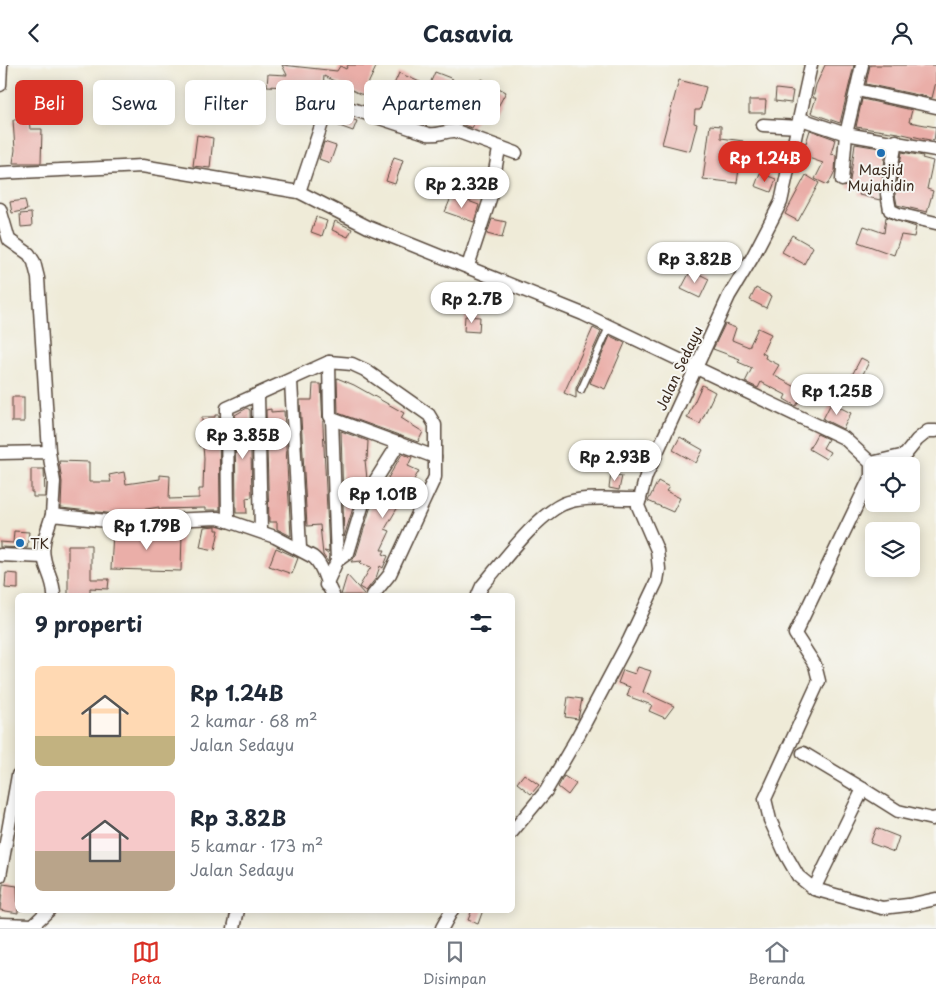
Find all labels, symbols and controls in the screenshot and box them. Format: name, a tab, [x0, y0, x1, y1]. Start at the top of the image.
text: Casavia	[423, 16, 513, 49]
icon: back	[20, 19, 48, 47]
icon: person	[888, 19, 916, 47]
chip: Beli	[15, 80, 83, 125]
chip: Sewa	[93, 80, 175, 125]
chip: Filter	[185, 80, 266, 125]
chip: Baru	[276, 80, 354, 125]
chip: Apartemen	[364, 80, 500, 125]
pin: Rp 1.24B	[713, 141, 817, 183]
text: Rp 1.24B	[729, 145, 801, 169]
marker: Masjid Mujahidin	[875, 147, 887, 159]
place label: Masjid Mujahidin	[848, 159, 915, 196]
pin: Rp 2.32B	[410, 167, 514, 209]
text: Rp 2.32B	[426, 171, 499, 195]
pin: Rp 3.82B	[643, 241, 747, 284]
text: Rp 3.82B	[658, 246, 732, 270]
pin: Rp 2.7B	[426, 281, 518, 324]
text: Rp 2.7B	[442, 286, 502, 310]
street label: Jalan Sedayu	[650, 322, 708, 414]
pin: Rp 1.25B	[785, 373, 889, 416]
text: Rp 1.25B	[801, 378, 873, 402]
pin: Rp 3.85B	[191, 417, 295, 460]
text: Rp 3.85B	[206, 422, 280, 446]
pin: Rp 2.93B	[563, 439, 667, 482]
text: Rp 2.93B	[580, 444, 650, 468]
map controls	[865, 457, 920, 577]
button: locate	[865, 457, 920, 512]
pin: Rp 1.01B	[331, 477, 435, 519]
text: Rp 1.01B	[349, 481, 417, 505]
pin: Rp 1.79B	[95, 509, 199, 551]
text: Rp 1.79B	[113, 513, 181, 537]
button: layers	[865, 522, 920, 577]
place label: TK	[30, 533, 49, 554]
marker: TK	[14, 537, 26, 549]
text: 9 properti	[35, 607, 142, 639]
icon: filters	[467, 609, 495, 637]
text: Rp 1.24B	[190, 676, 284, 708]
icon: home	[75, 686, 135, 746]
text: 2 kamar · 68 m²	[190, 708, 318, 732]
text: Jalan Sedayu	[190, 732, 294, 756]
text: Rp 3.82B	[190, 801, 286, 833]
icon: home	[75, 811, 135, 871]
text: 5 kamar · 173 m²	[190, 833, 323, 857]
text: Jalan Sedayu	[190, 857, 294, 881]
tab: Peta	[131, 938, 161, 989]
tab: Disimpan	[423, 938, 487, 989]
tab: Beranda	[748, 938, 805, 989]

